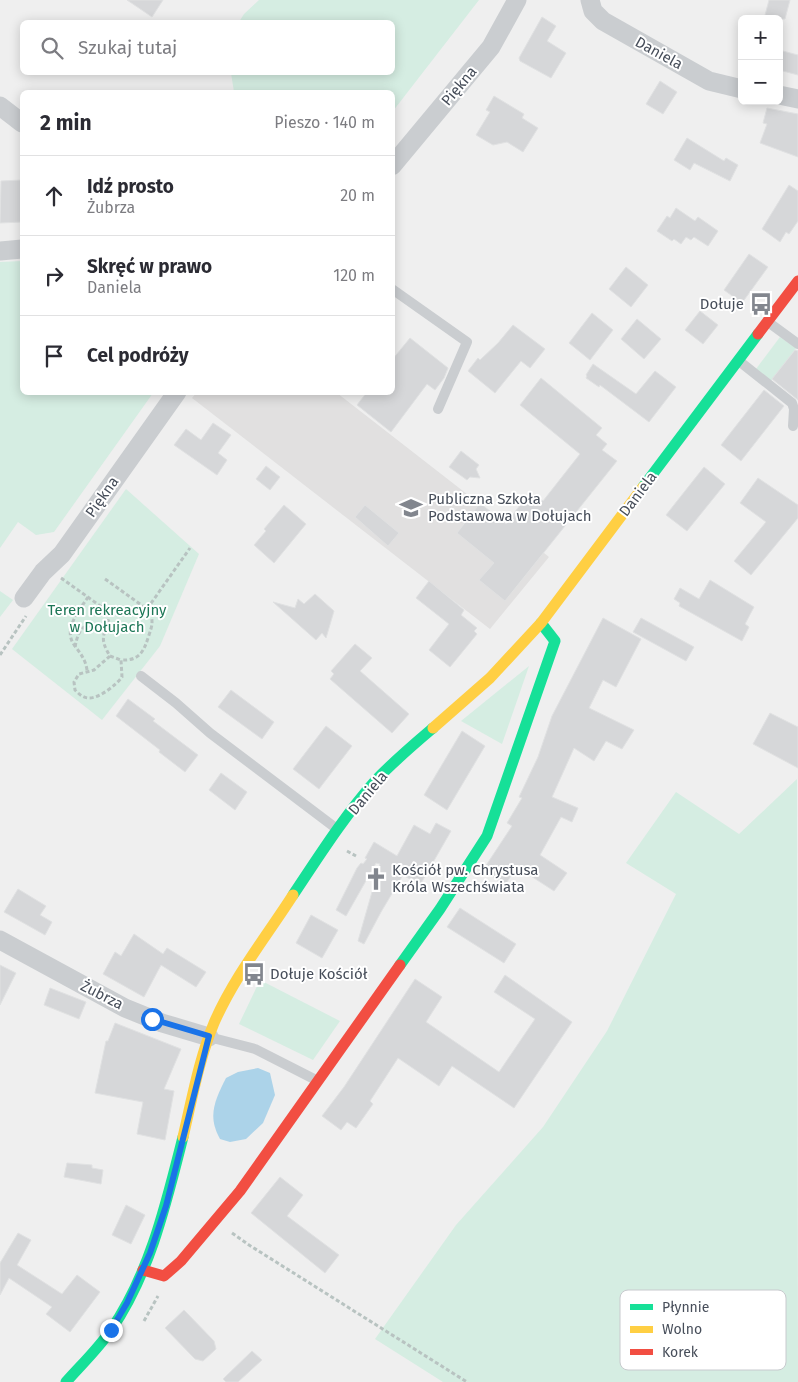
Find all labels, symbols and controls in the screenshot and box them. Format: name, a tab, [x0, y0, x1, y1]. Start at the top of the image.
map controls	[738, 15, 783, 105]
button: +	[738, 15, 783, 60]
search box	[20, 20, 395, 75]
street label: Daniela	[632, 33, 686, 73]
icon: search	[38, 34, 66, 62]
text: Szukaj tutaj	[78, 36, 177, 59]
button: −	[738, 60, 783, 105]
street label: Piękna	[437, 63, 481, 109]
text: 2 min	[40, 110, 92, 136]
text: Pieszo · 140 m	[274, 113, 375, 132]
text: Idź prosto	[87, 175, 174, 198]
icon: ahead	[40, 182, 68, 210]
text: 20 m	[340, 186, 375, 205]
text: Żubrza	[87, 198, 135, 217]
text: Skręć w prawo	[87, 255, 212, 278]
icon: right	[40, 262, 68, 290]
text: 120 m	[333, 266, 375, 285]
text: Daniela	[87, 278, 142, 297]
bus stop icon: Dołuje	[748, 291, 774, 317]
place label: Dołuje	[700, 295, 744, 313]
icon: arrive	[40, 342, 68, 370]
text: Cel podróży	[87, 344, 189, 367]
street label: Daniela	[615, 468, 661, 520]
street label: Piękna	[82, 473, 122, 521]
place label: Publiczna Szkoła Podstawowa w Dołujach	[428, 490, 592, 525]
school or university icon: Publiczna Szkoła Podstawowa w Dołujach	[398, 495, 424, 521]
park label: Teren rekreacyjny w Dołujach	[48, 601, 167, 636]
street label: Daniela	[345, 768, 391, 818]
place label: Kościół pw. Chrystusa Króla Wszechświata	[392, 861, 538, 896]
church icon: Kościół pw. Chrystusa Króla Wszechświata	[363, 866, 389, 892]
bus stop icon: Dołuje Kościół	[241, 961, 267, 987]
place label: Dołuje Kościół	[270, 965, 368, 983]
street label: Żubrza	[78, 977, 126, 1013]
route start	[141, 1008, 164, 1031]
legend	[620, 1290, 786, 1370]
text: Płynnie	[662, 1299, 709, 1316]
route end	[100, 1319, 123, 1342]
text: Wolno	[662, 1321, 702, 1338]
text: Korek	[662, 1344, 699, 1361]

